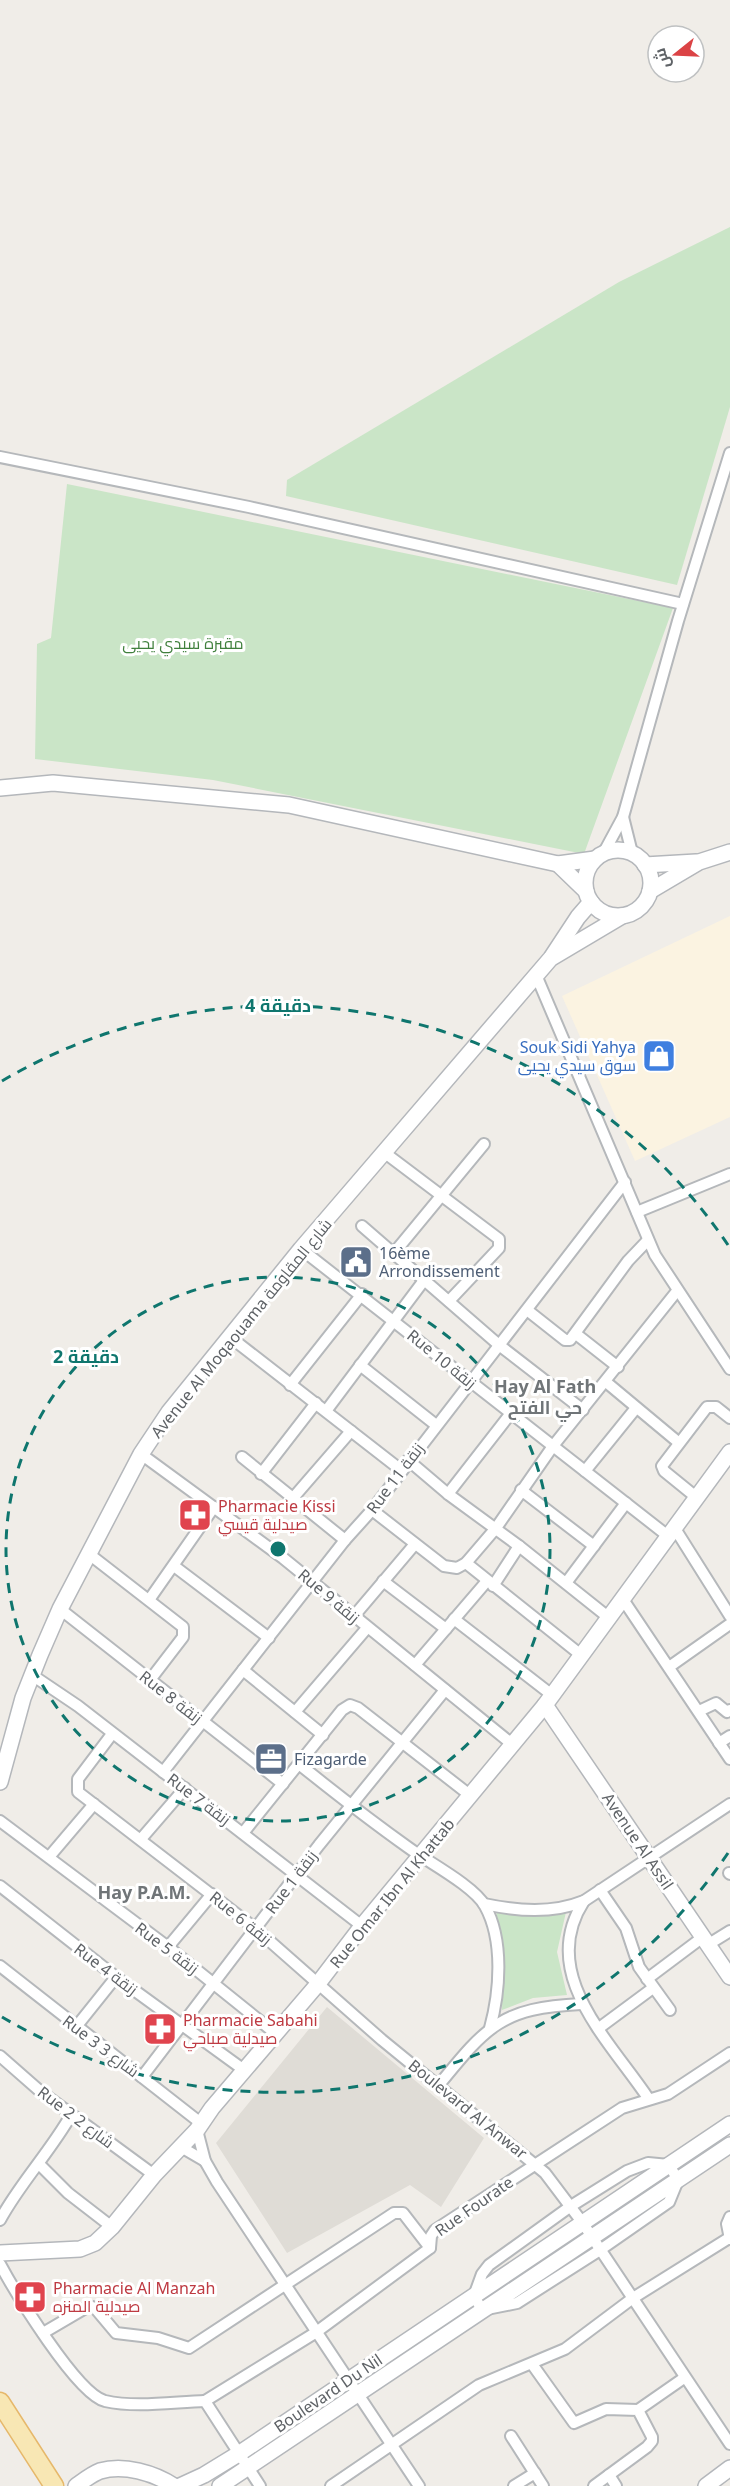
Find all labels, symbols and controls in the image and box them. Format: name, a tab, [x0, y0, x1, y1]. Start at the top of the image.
north arrow	[646, 24, 706, 84]
text: ش	[648, 45, 675, 72]
park label: مقبرة سيدي يحيى	[122, 632, 244, 657]
text: 4 دقيقة	[245, 993, 311, 1017]
place label: Souk Sidi Yahya سوق سيدي يحيى	[518, 1036, 636, 1079]
shop icon: Souk Sidi Yahya سوق سيدي يحيى	[641, 1038, 677, 1074]
street label: Avenue Al Moqaouama شارع المقاومة	[145, 1214, 337, 1443]
place label: 16ème Arrondissement	[379, 1242, 500, 1282]
public building icon: 16ème Arrondissement	[338, 1244, 374, 1280]
street label: Rue 10 زنقة	[403, 1324, 481, 1394]
text: 2 دقيقة	[53, 1344, 119, 1368]
district label: Hay Al Fath حي الفتح	[494, 1374, 596, 1423]
street label: Rue 11 زنقة	[361, 1438, 429, 1518]
place label: Pharmacie Kissi صيدلية قيسي	[218, 1495, 336, 1537]
pharmacy icon: Pharmacie Kissi صيدلية قيسي	[177, 1497, 213, 1533]
centre of rings	[268, 1539, 288, 1559]
street label: Rue 9 زنقة	[293, 1564, 365, 1628]
street label: Rue 8 زنقة	[135, 1665, 207, 1729]
office icon: Fizagarde	[253, 1741, 289, 1777]
place label: Fizagarde	[294, 1748, 367, 1770]
street label: Rue 7 زنقة	[163, 1768, 235, 1830]
street label: Avenue Al Assil	[597, 1788, 679, 1894]
street label: Rue Omar Ibn Al Khattab	[325, 1813, 459, 1973]
street label: Rue 1 زنقة	[260, 1846, 322, 1918]
district label: Hay P.A.M.	[98, 1880, 190, 1904]
street label: Rue 6 زنقة	[205, 1886, 277, 1950]
street label: Rue 5 زنقة	[131, 1917, 203, 1979]
street label: Rue 4 زنقة	[70, 1938, 142, 2000]
place label: Pharmacie Sabahi صيدلية صباحي	[183, 2009, 318, 2052]
street label: Rue 3 شارع 3	[58, 2010, 144, 2083]
pharmacy icon: Pharmacie Sabahi صيدلية صباحي	[142, 2011, 178, 2047]
street label: Boulevard Al Anwar	[404, 2054, 532, 2164]
street label: Rue 2 شارع 2	[33, 2081, 119, 2154]
street label: Rue Fourate	[430, 2171, 518, 2241]
place label: Pharmacie Al Manzah صيدلية المنزه	[53, 2277, 215, 2317]
pharmacy icon: Pharmacie Al Manzah صيدلية المنزه	[12, 2279, 48, 2315]
street label: Boulevard Du Nil	[269, 2349, 387, 2437]

